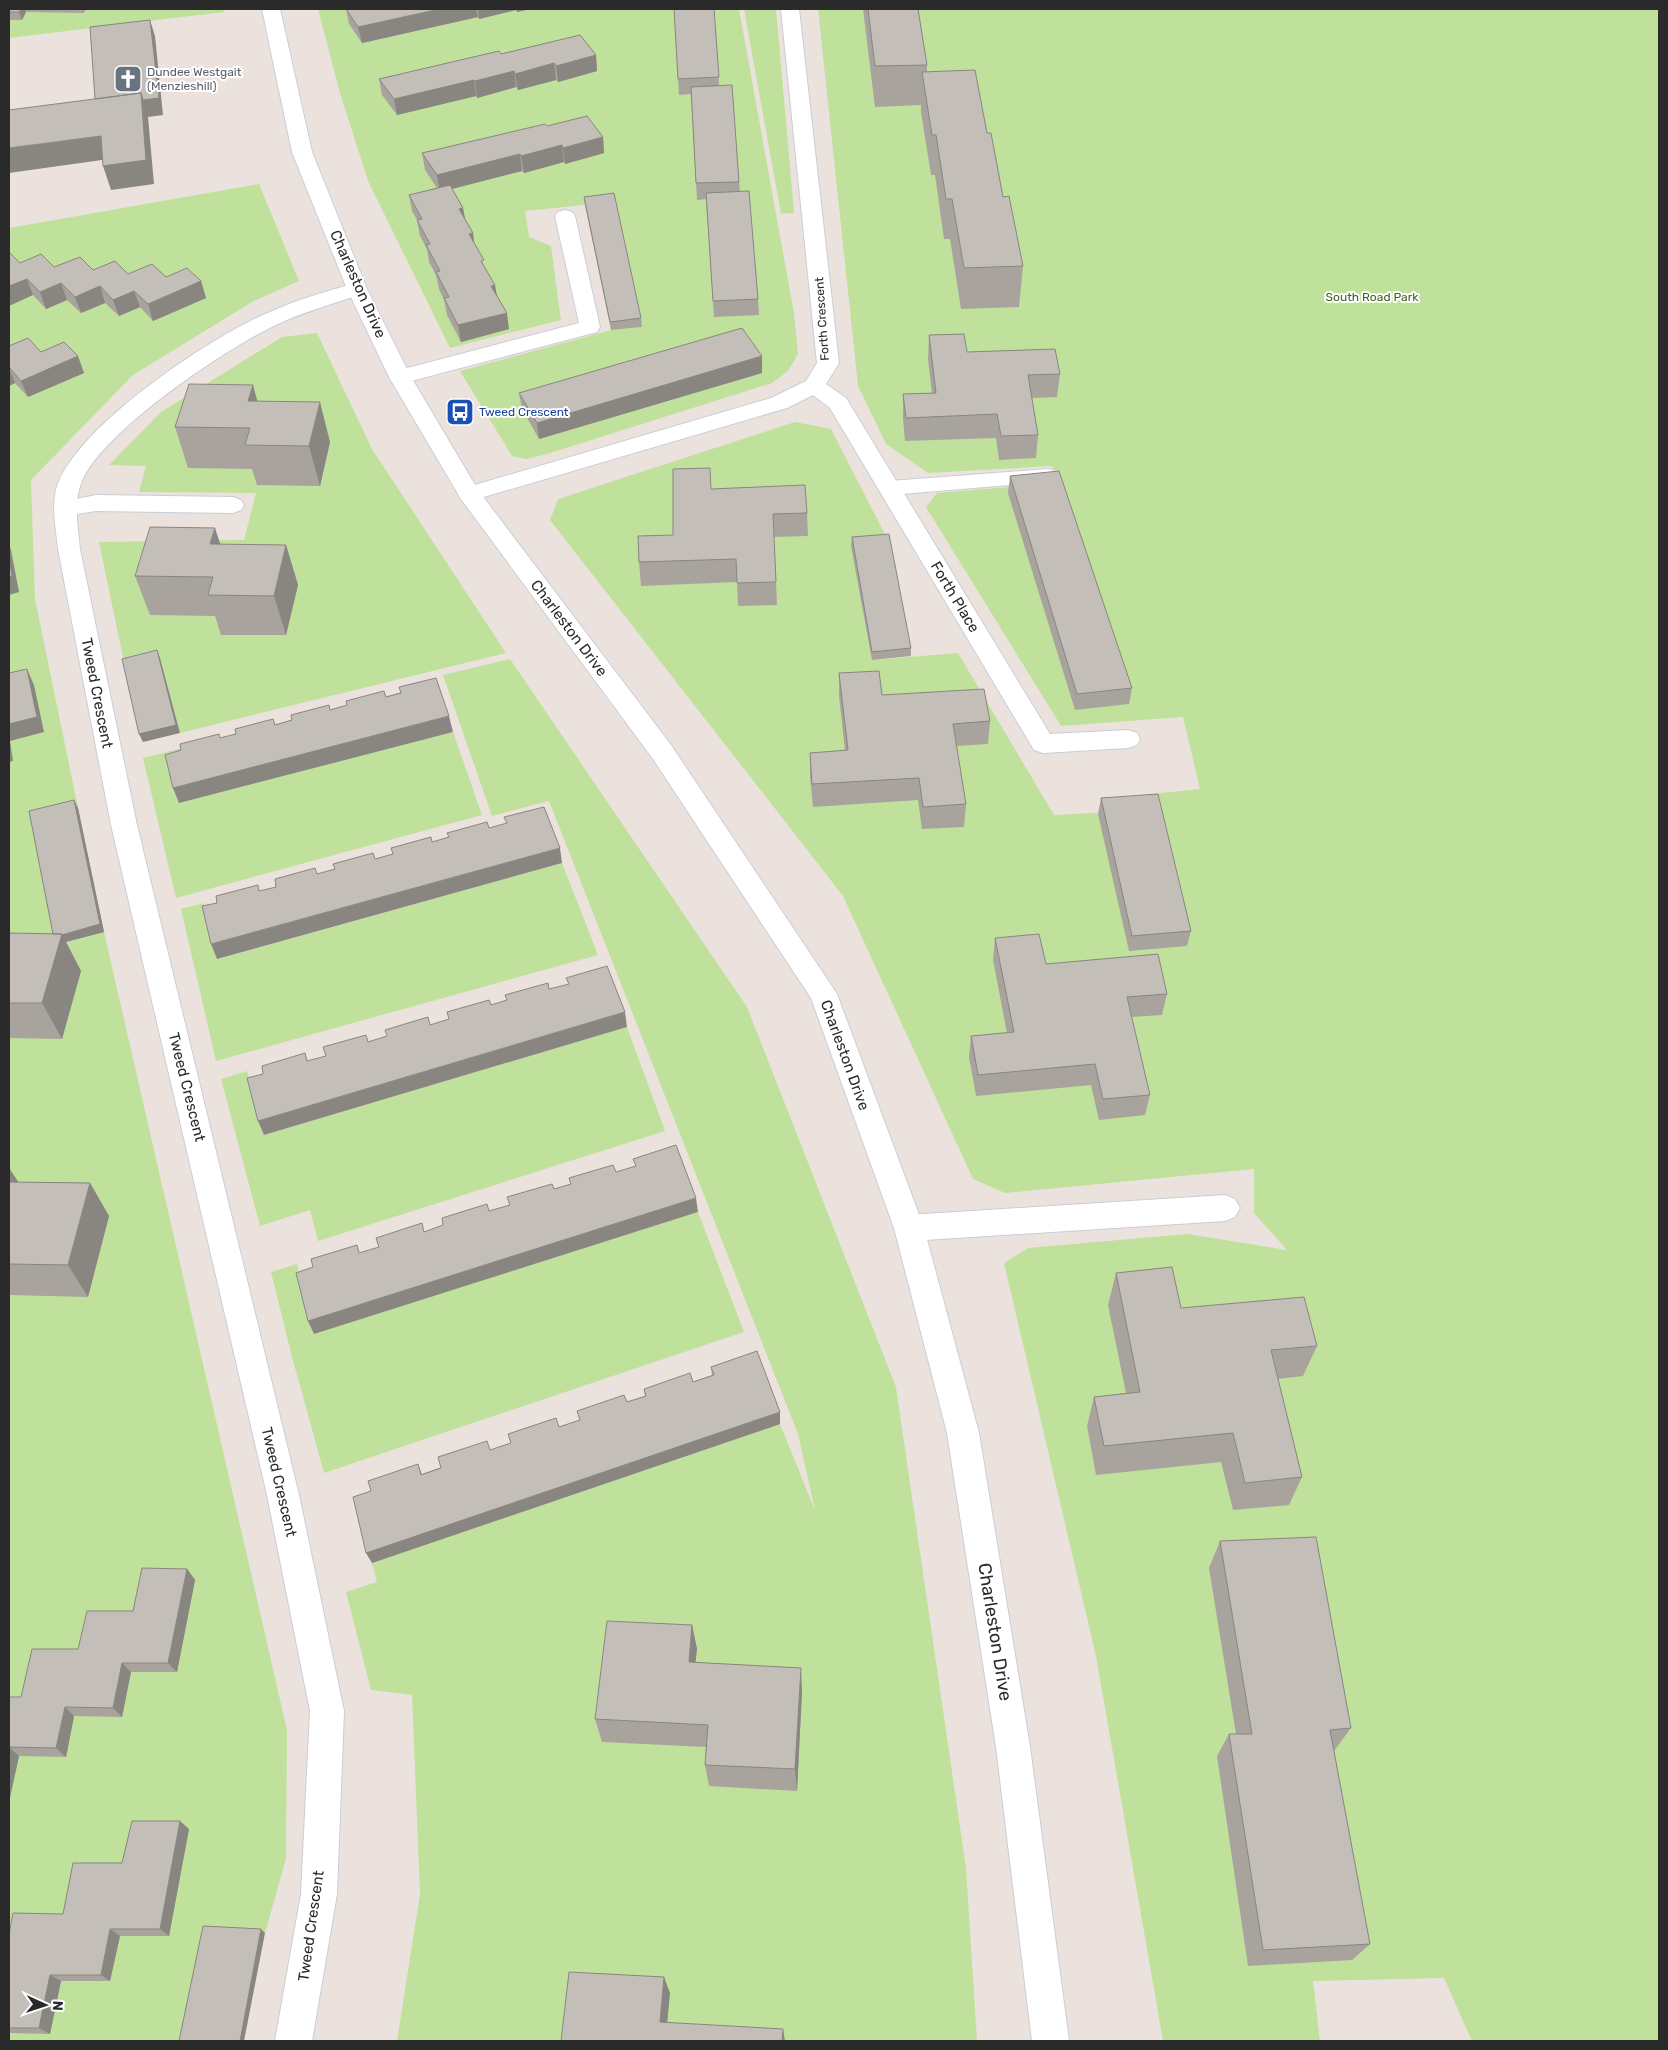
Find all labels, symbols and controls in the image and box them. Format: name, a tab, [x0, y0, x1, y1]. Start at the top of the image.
church icon: Dundee Westgait (Menzieshill)	[113, 64, 143, 94]
place label: Dundee Westgait (Menzieshill)	[147, 65, 242, 93]
street label: Charleston Drive	[326, 227, 390, 341]
street label: Forth Crescent	[812, 276, 832, 361]
park label: South Road Park	[1326, 290, 1419, 304]
bus stop icon: Tweed Crescent	[445, 397, 475, 427]
place label: Tweed Crescent	[479, 405, 569, 419]
street label: Forth Place	[927, 558, 983, 636]
street label: Charleston Drive	[527, 576, 611, 680]
street label: Tweed Crescent	[77, 636, 117, 750]
street label: Charleston Drive	[817, 997, 873, 1113]
street label: Tweed Crescent	[165, 1031, 209, 1144]
street label: Tweed Crescent	[258, 1425, 300, 1539]
street label: Charleston Drive	[973, 1561, 1017, 1703]
street label: Tweed Crescent	[294, 1869, 328, 1983]
north arrow	[20, 1980, 70, 2030]
text: N	[49, 2000, 66, 2011]

